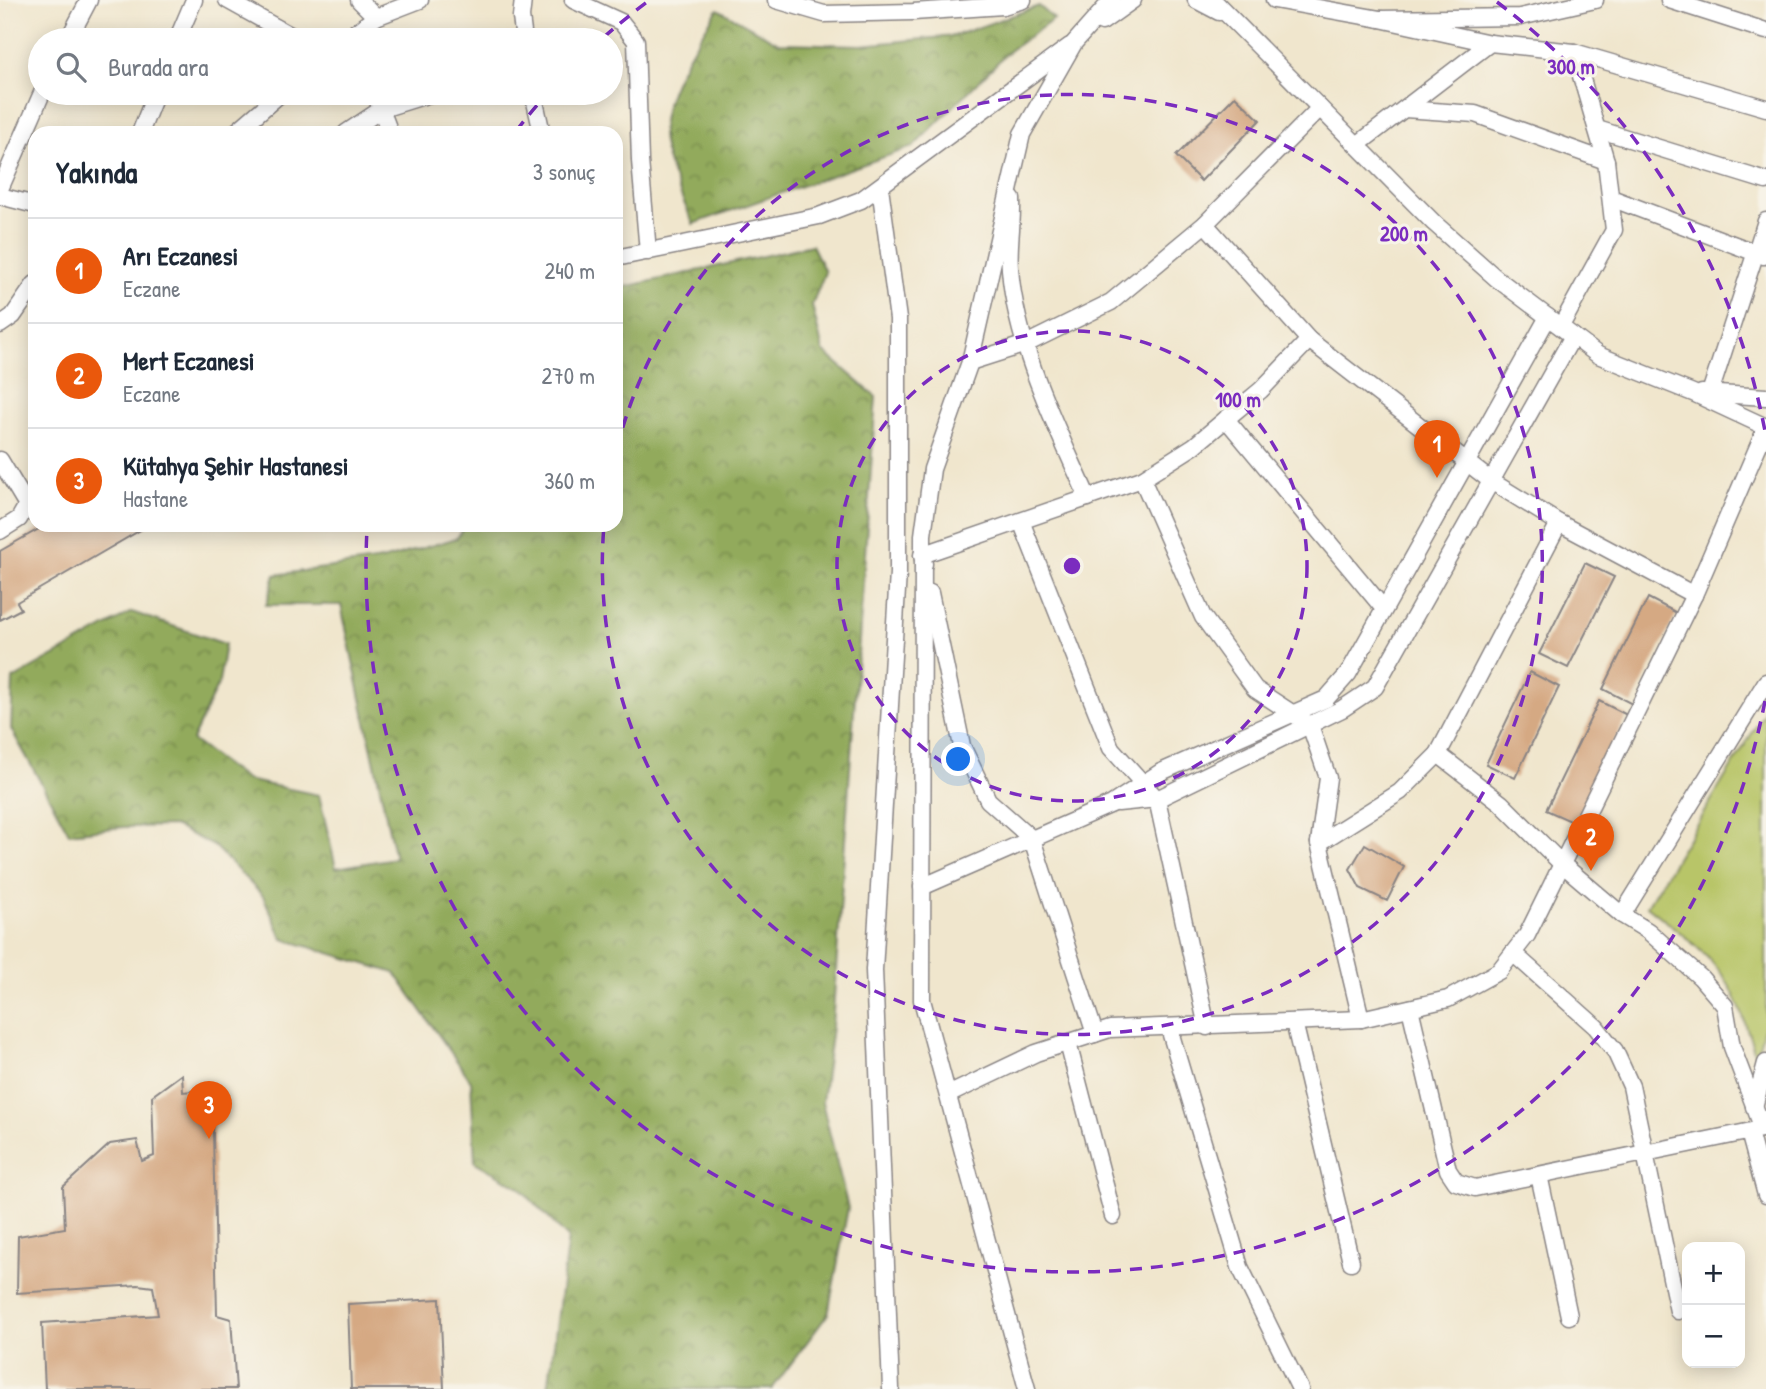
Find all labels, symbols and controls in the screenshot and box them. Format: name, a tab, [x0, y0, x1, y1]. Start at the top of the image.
search box	[28, 28, 623, 105]
icon: search	[52, 48, 90, 86]
text: Burada ara	[108, 49, 209, 84]
text: 300 m	[1547, 52, 1595, 81]
text: Yakında	[56, 152, 137, 192]
text: 3 sonuç	[533, 156, 595, 187]
text: 200 m	[1380, 219, 1428, 248]
text: Arı Eczanesi	[123, 238, 238, 273]
text: 1	[75, 255, 83, 286]
text: 240 m	[544, 255, 595, 286]
text: Eczane	[123, 273, 181, 304]
text: Mert Eczanesi	[123, 343, 255, 378]
text: 2	[74, 360, 84, 391]
text: 270 m	[542, 360, 595, 391]
text: Eczane	[123, 378, 181, 409]
text: 100 m	[1215, 385, 1261, 414]
pin: 1	[1414, 420, 1460, 478]
text: Kütahya Şehir Hastanesi	[123, 448, 349, 483]
text: 3	[74, 465, 84, 496]
text: 360 m	[544, 465, 595, 496]
text: Hastane	[123, 483, 188, 514]
centre of rings	[1060, 554, 1084, 578]
your location	[941, 742, 975, 776]
pin: 2	[1568, 813, 1614, 871]
pin: 3	[186, 1081, 232, 1139]
map controls	[1682, 1242, 1745, 1368]
button: +	[1682, 1242, 1745, 1305]
button: −	[1682, 1305, 1745, 1368]

